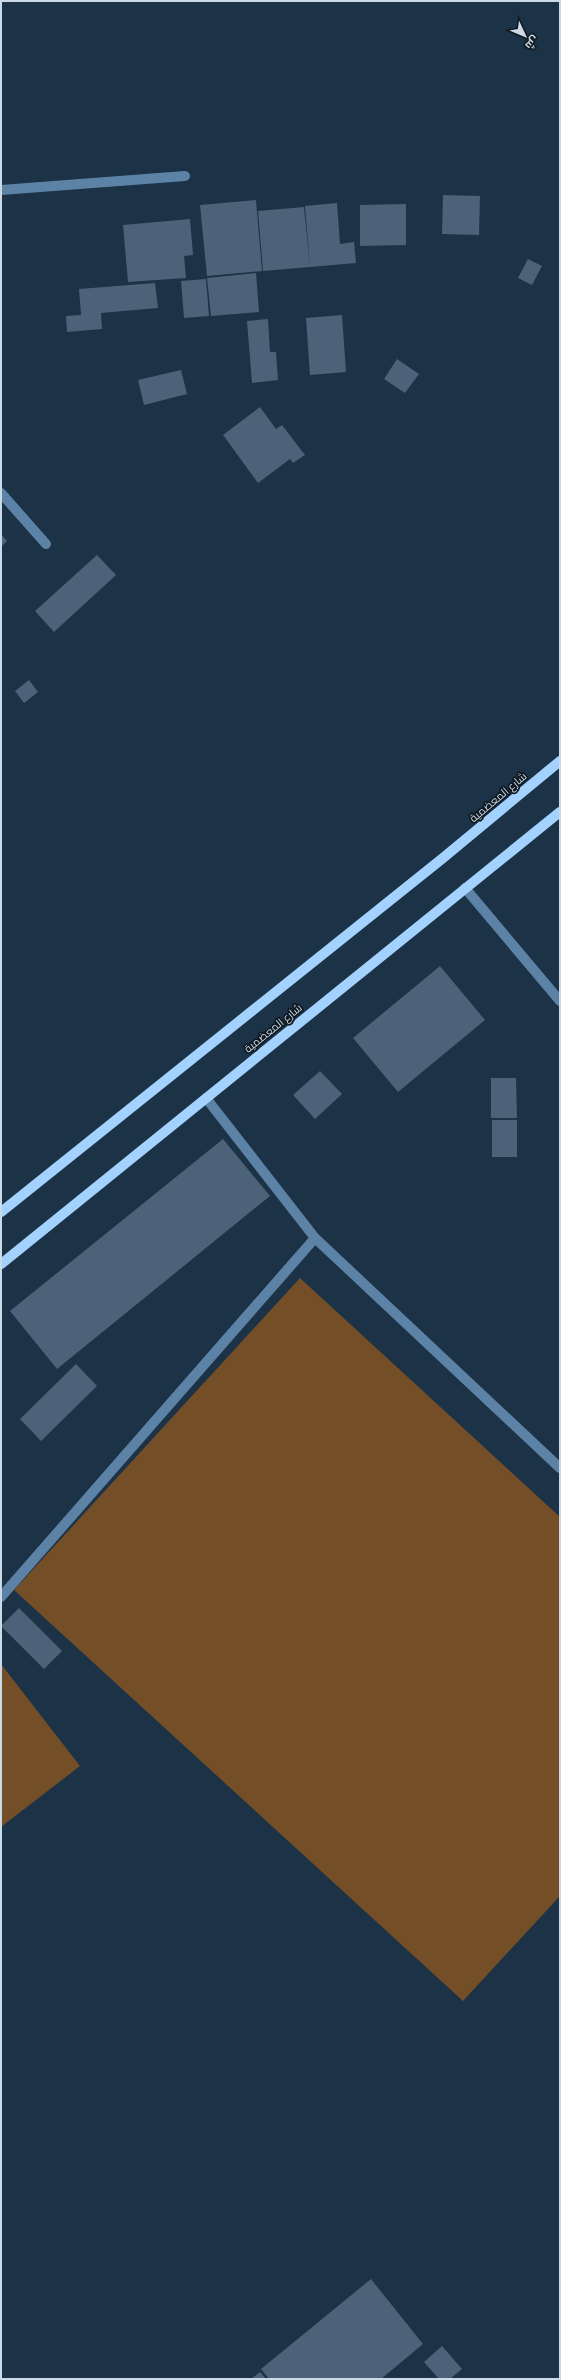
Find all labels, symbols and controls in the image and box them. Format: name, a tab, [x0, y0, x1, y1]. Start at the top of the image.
north arrow	[505, 16, 545, 56]
text: ش	[522, 33, 541, 52]
street label: شارع المعضمية	[467, 770, 530, 826]
street label: شارع المعضمية	[242, 1001, 305, 1056]

